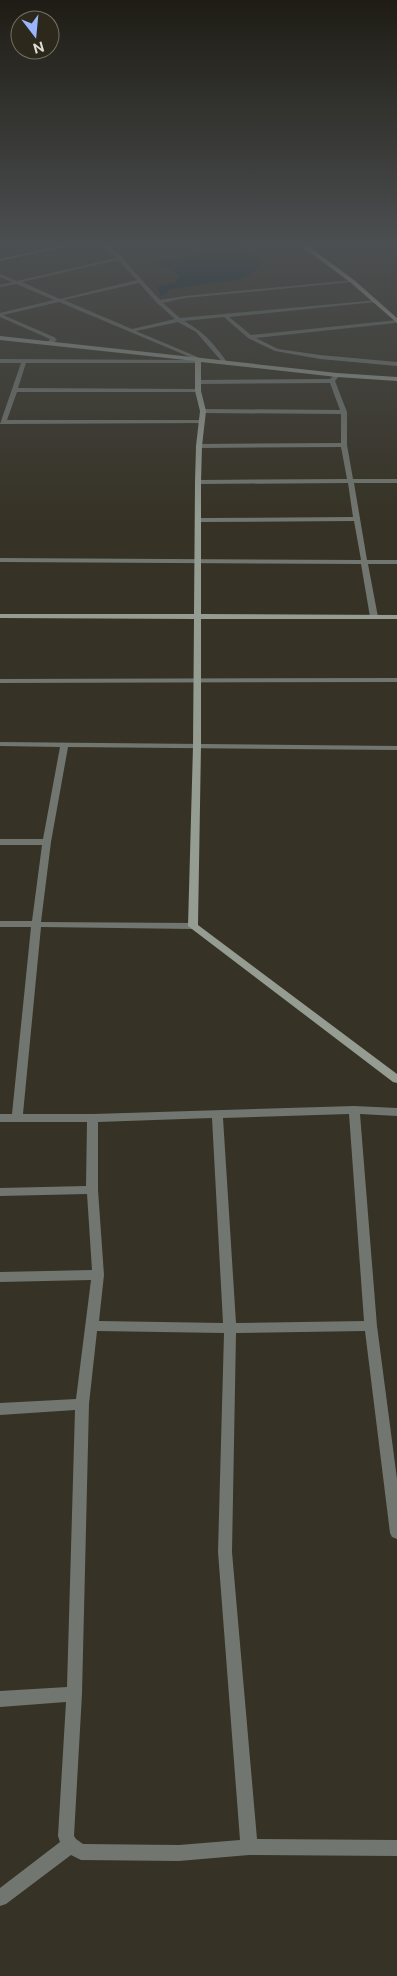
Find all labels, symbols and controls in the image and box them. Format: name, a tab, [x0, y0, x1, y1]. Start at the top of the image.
north arrow	[10, 10, 60, 60]
text: N	[31, 38, 46, 57]

